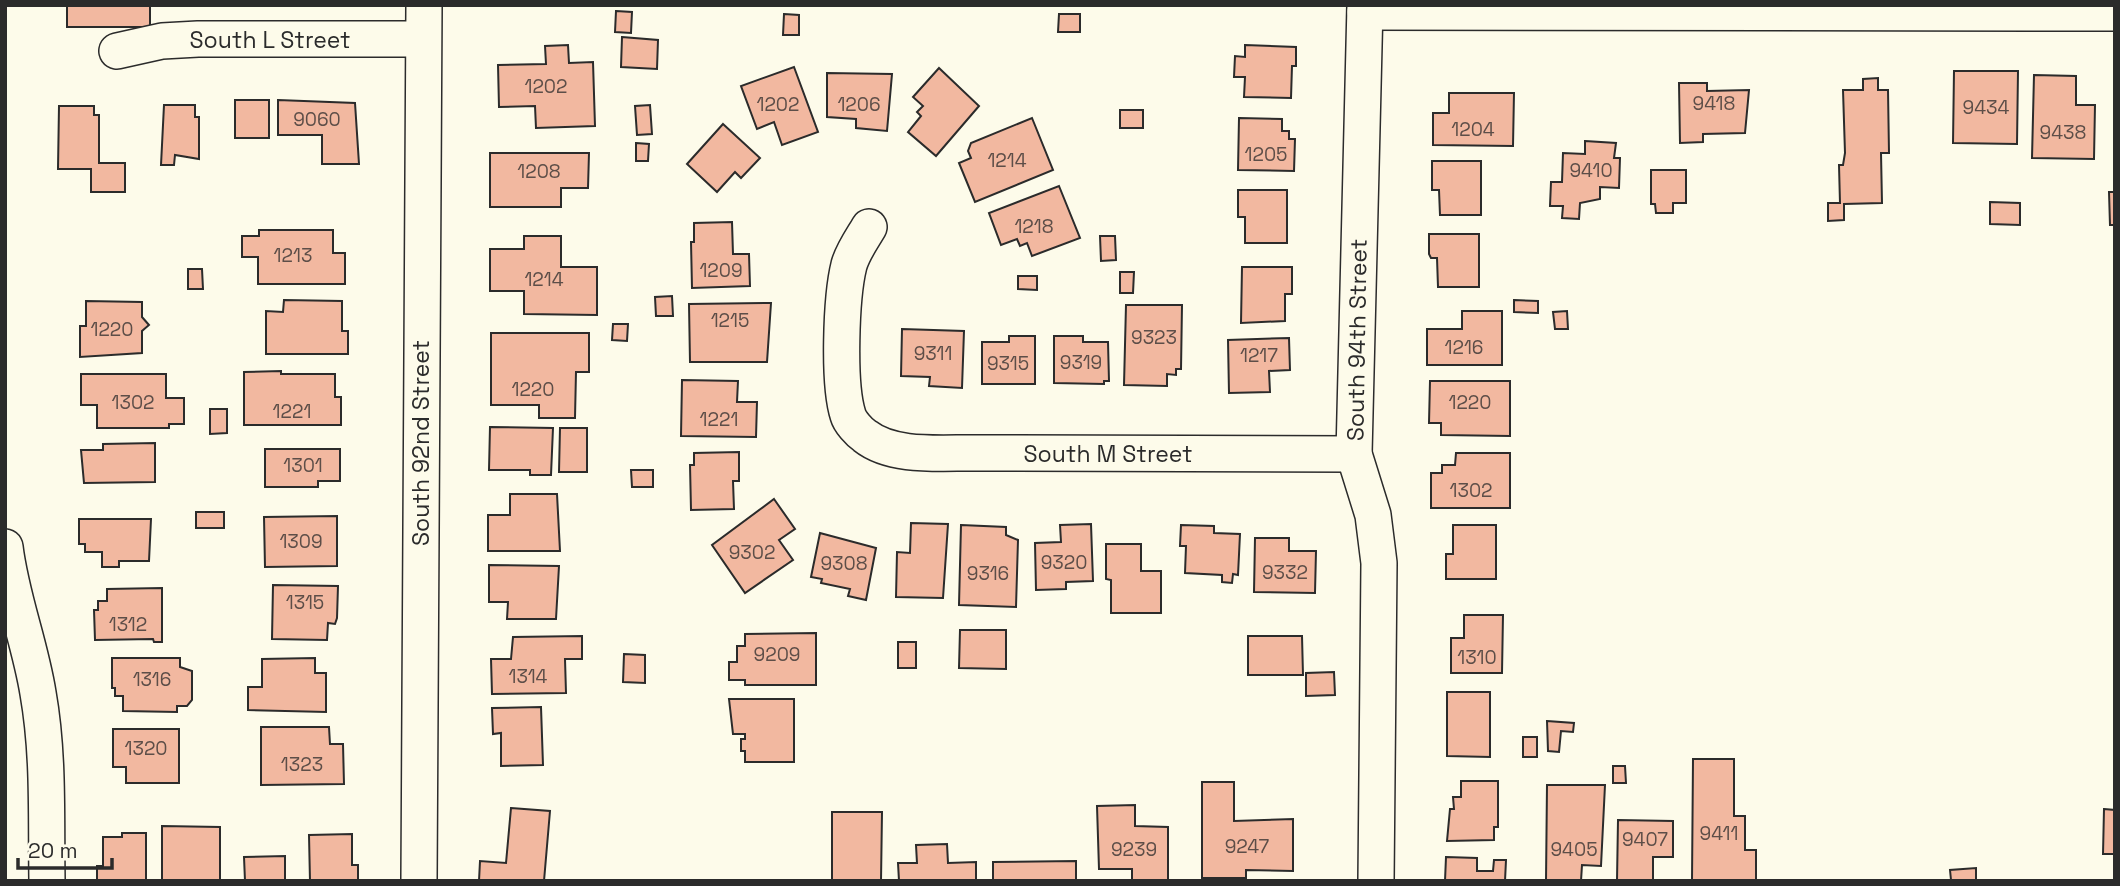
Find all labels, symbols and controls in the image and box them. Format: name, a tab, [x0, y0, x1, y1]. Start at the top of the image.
street label: South L Street	[189, 25, 351, 55]
house number: 1202	[524, 74, 568, 99]
house number: 9418	[1693, 91, 1735, 116]
house number: 1202	[756, 92, 800, 117]
house number: 1206	[837, 92, 881, 117]
house number: 9434	[1963, 95, 2010, 120]
house number: 9060	[293, 107, 341, 132]
house number: 1204	[1451, 117, 1495, 142]
house number: 9438	[2040, 120, 2086, 145]
house number: 1205	[1245, 142, 1287, 167]
house number: 1214	[987, 148, 1027, 173]
house number: 9410	[1569, 158, 1613, 183]
house number: 1208	[517, 159, 561, 184]
house number: 1218	[1014, 214, 1054, 239]
street label: South 94th Street	[1340, 239, 1374, 441]
house number: 1213	[274, 243, 312, 268]
house number: 1209	[699, 258, 743, 283]
house number: 1214	[524, 267, 564, 292]
house number: 1215	[711, 308, 749, 333]
house number: 1220	[90, 317, 134, 342]
house number: 9323	[1131, 325, 1177, 350]
house number: 1216	[1445, 335, 1483, 360]
street label: South 92nd Street	[406, 340, 436, 546]
house number: 9311	[914, 341, 952, 366]
house number: 1217	[1240, 343, 1278, 368]
house number: 9319	[1060, 350, 1102, 375]
house number: 9315	[987, 351, 1029, 376]
house number: 1220	[511, 377, 555, 402]
house number: 1302	[111, 390, 155, 415]
house number: 1220	[1448, 390, 1492, 415]
house number: 1221	[273, 399, 311, 424]
house number: 1221	[700, 407, 738, 432]
street label: South M Street	[1023, 439, 1193, 469]
house number: 1301	[283, 453, 323, 478]
house number: 1302	[1449, 478, 1493, 503]
house number: 1309	[279, 529, 323, 554]
house number: 9302	[729, 540, 775, 565]
house number: 9320	[1041, 550, 1087, 575]
house number: 9308	[820, 551, 868, 576]
house number: 9332	[1262, 560, 1308, 585]
house number: 9316	[967, 561, 1009, 586]
house number: 1315	[286, 590, 324, 615]
house number: 1312	[109, 612, 147, 637]
house number: 9209	[754, 642, 800, 667]
house number: 1310	[1457, 645, 1497, 670]
house number: 1314	[509, 664, 548, 689]
house number: 1316	[133, 667, 171, 692]
house number: 1320	[124, 736, 168, 761]
house number: 1323	[281, 752, 323, 777]
house number: 9411	[1700, 821, 1738, 846]
scale bar	[18, 826, 112, 870]
house number: 9407	[1622, 827, 1668, 852]
house number: 9247	[1225, 834, 1270, 859]
text: 20 m	[28, 837, 78, 864]
house number: 9239	[1111, 837, 1157, 862]
house number: 9405	[1550, 837, 1598, 862]

